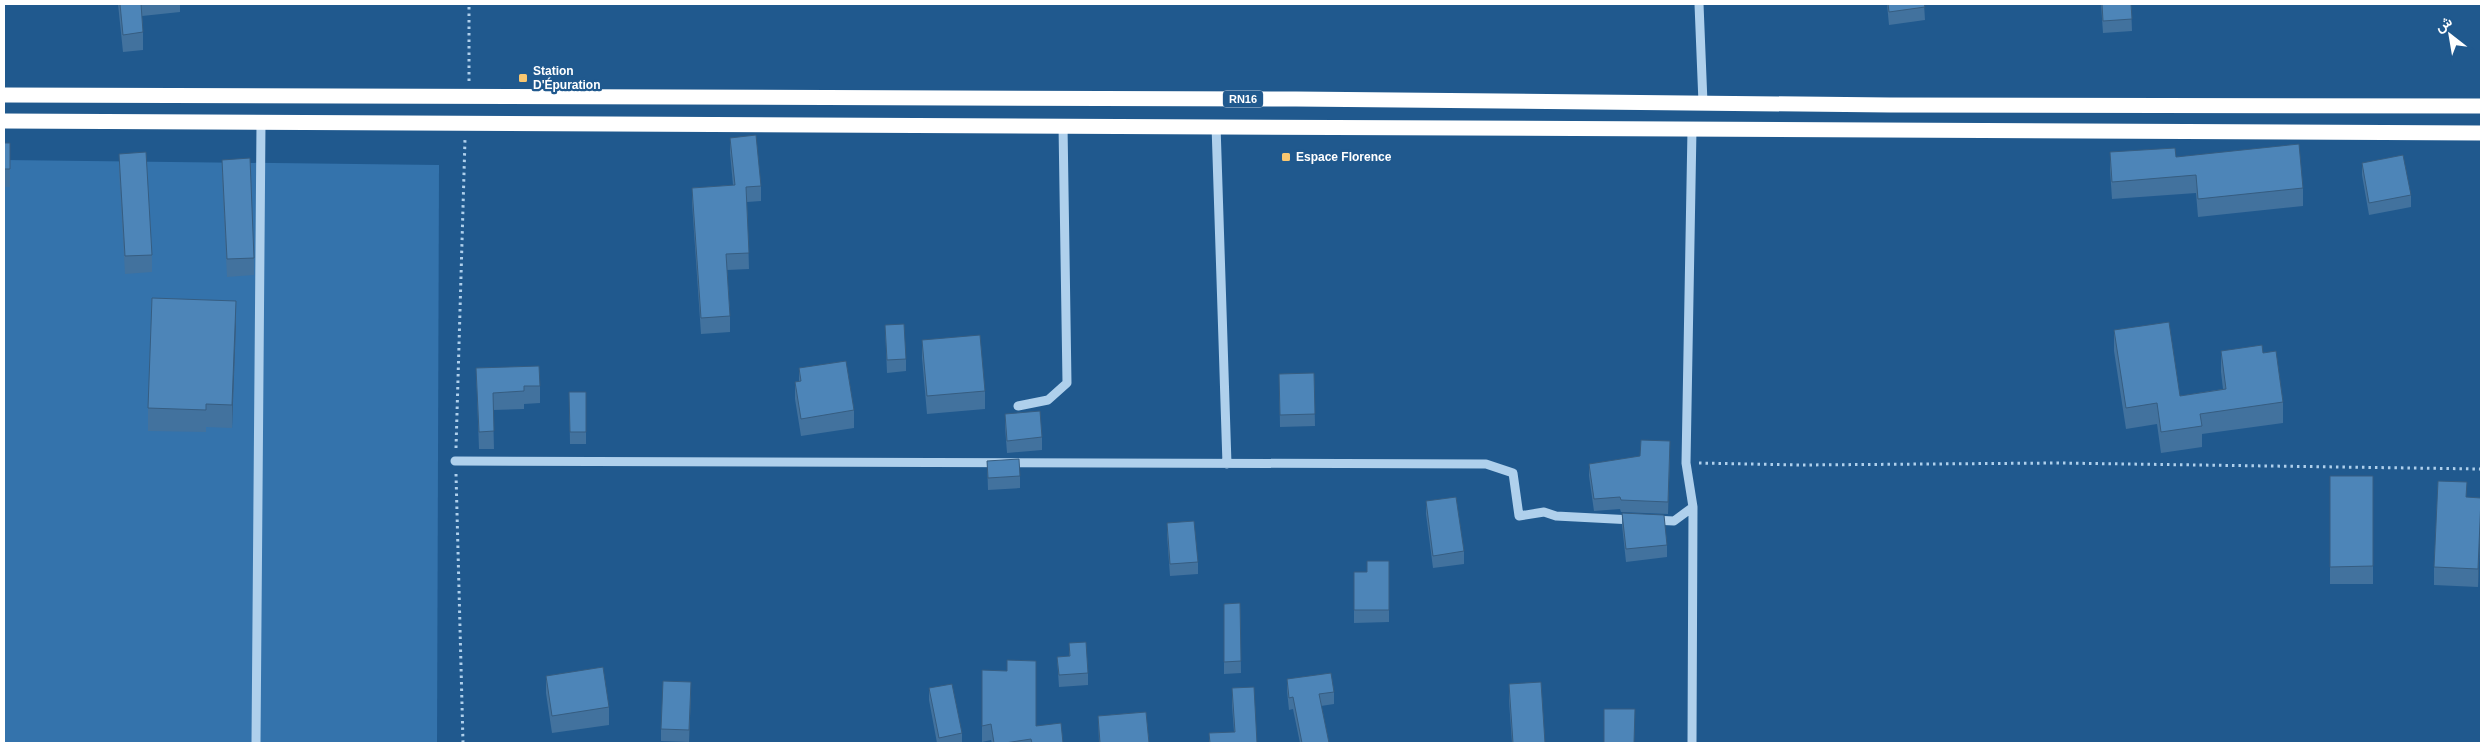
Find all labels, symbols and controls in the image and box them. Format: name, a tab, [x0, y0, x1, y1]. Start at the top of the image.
north arrow	[2425, 10, 2475, 60]
text: ش	[2432, 13, 2455, 36]
place label: Station D'Épuration	[533, 64, 601, 92]
marker: Station D'Épuration	[517, 72, 529, 84]
road number: RN16	[1223, 90, 1263, 108]
place label: Espace Florence	[1296, 150, 1392, 164]
marker: Espace Florence	[1280, 151, 1292, 163]

